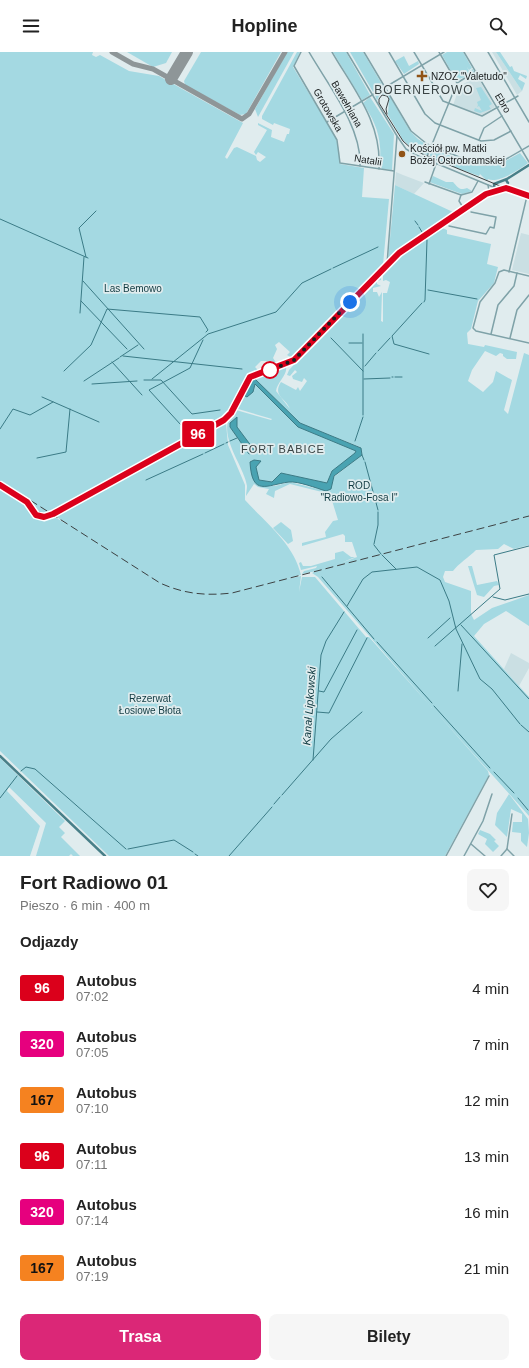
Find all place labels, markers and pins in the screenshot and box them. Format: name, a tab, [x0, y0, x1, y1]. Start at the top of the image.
marker: NZOZ "Valetudo"	[416, 70, 428, 82]
place label: NZOZ "Valetudo"	[431, 71, 507, 82]
place label: Kościół pw. Matki Bożej Ostrobramskiej	[410, 143, 505, 166]
marker: Kościół pw. Matki Bożej Ostrobramskiej	[397, 149, 407, 159]
unlabelled marker	[261, 361, 279, 379]

